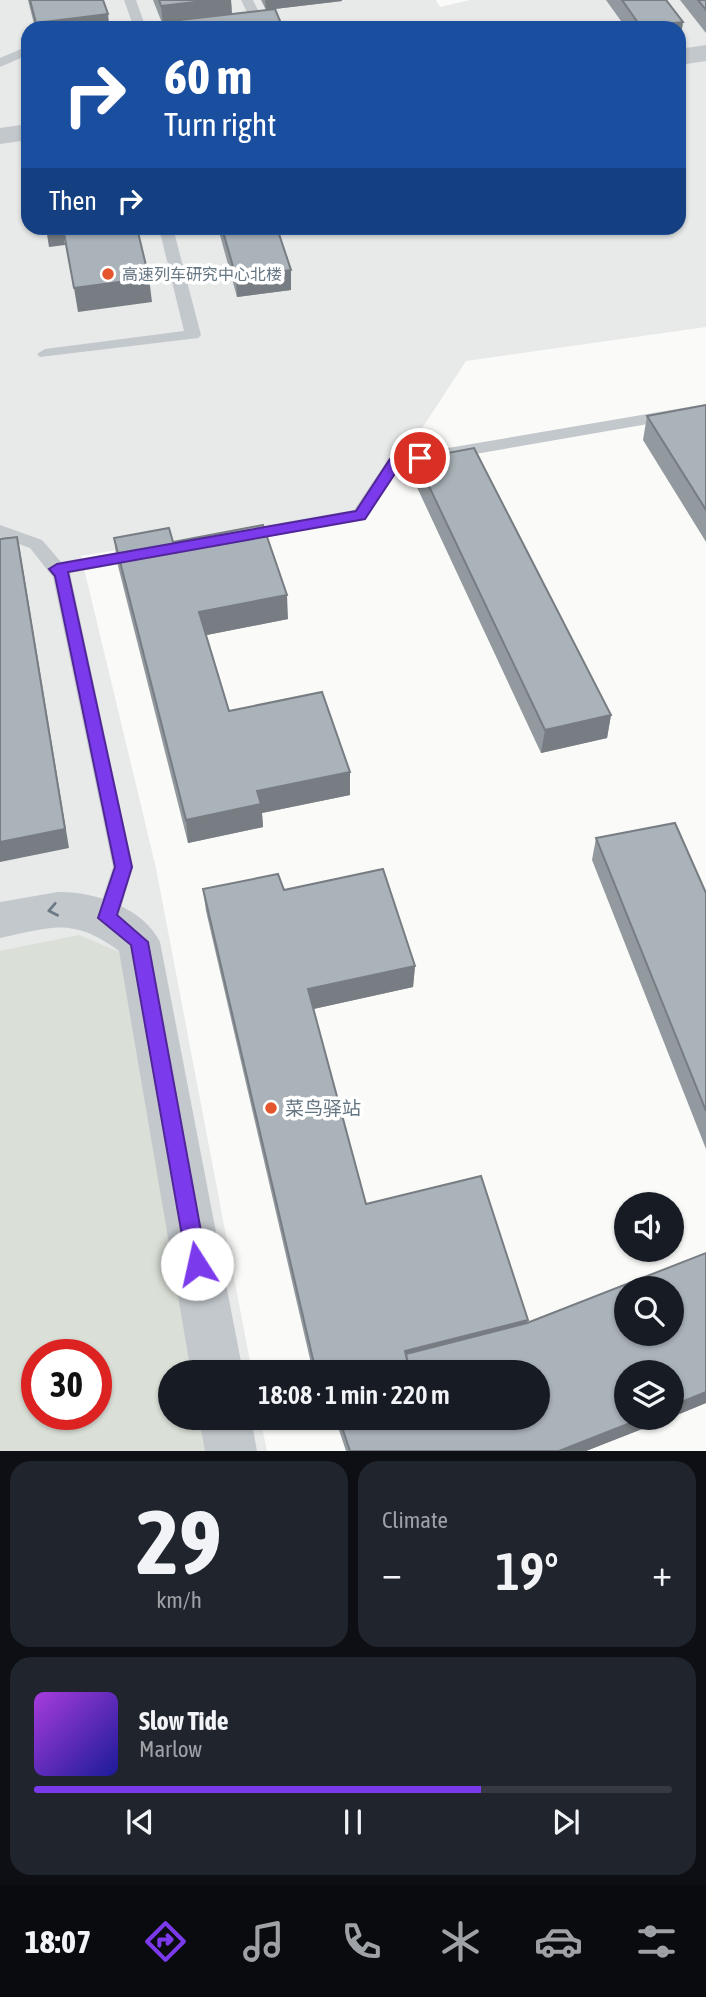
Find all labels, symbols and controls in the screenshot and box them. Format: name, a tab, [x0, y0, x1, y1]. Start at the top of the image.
text: 60 m	[164, 48, 252, 104]
icon: right	[49, 49, 140, 140]
text: Turn right	[164, 106, 277, 143]
icon: right	[111, 182, 149, 220]
text: Then	[49, 186, 97, 216]
place label: 高速列车研究中心北楼	[122, 265, 282, 283]
marker: 高速列车研究中心北楼	[100, 266, 116, 282]
pin	[390, 428, 450, 488]
icon: arrive	[401, 439, 439, 477]
one-way arrow	[47, 901, 59, 916]
place label: 菜鸟驿站	[285, 1097, 361, 1119]
marker: 菜鸟驿站	[263, 1100, 279, 1116]
map controls	[614, 1192, 684, 1430]
button: sound	[614, 1192, 684, 1262]
position arrow	[160, 1227, 234, 1301]
button: search	[614, 1276, 684, 1346]
speed limit sign: 30	[21, 1339, 112, 1430]
button: layers	[614, 1360, 684, 1430]
text: 18:08 · 1 min · 220 m	[258, 1380, 450, 1410]
text: 29	[136, 1489, 222, 1593]
text: Climate	[382, 1507, 448, 1533]
text: 19°	[495, 1541, 559, 1601]
text: −	[382, 1551, 402, 1594]
text: +	[652, 1551, 672, 1594]
text: km/h	[156, 1587, 202, 1613]
text: Slow Tide	[139, 1706, 229, 1736]
text: Marlow	[139, 1736, 202, 1762]
icon: previous	[121, 1803, 159, 1841]
icon: pause	[334, 1803, 372, 1841]
icon: next	[547, 1803, 585, 1841]
icon: directions	[141, 1917, 190, 1966]
icon: music	[239, 1917, 288, 1966]
icon: phone	[337, 1917, 386, 1966]
icon: climate	[436, 1917, 485, 1966]
icon: car	[534, 1917, 583, 1966]
icon: filters	[632, 1917, 681, 1966]
text: 18:07	[25, 1923, 91, 1960]

